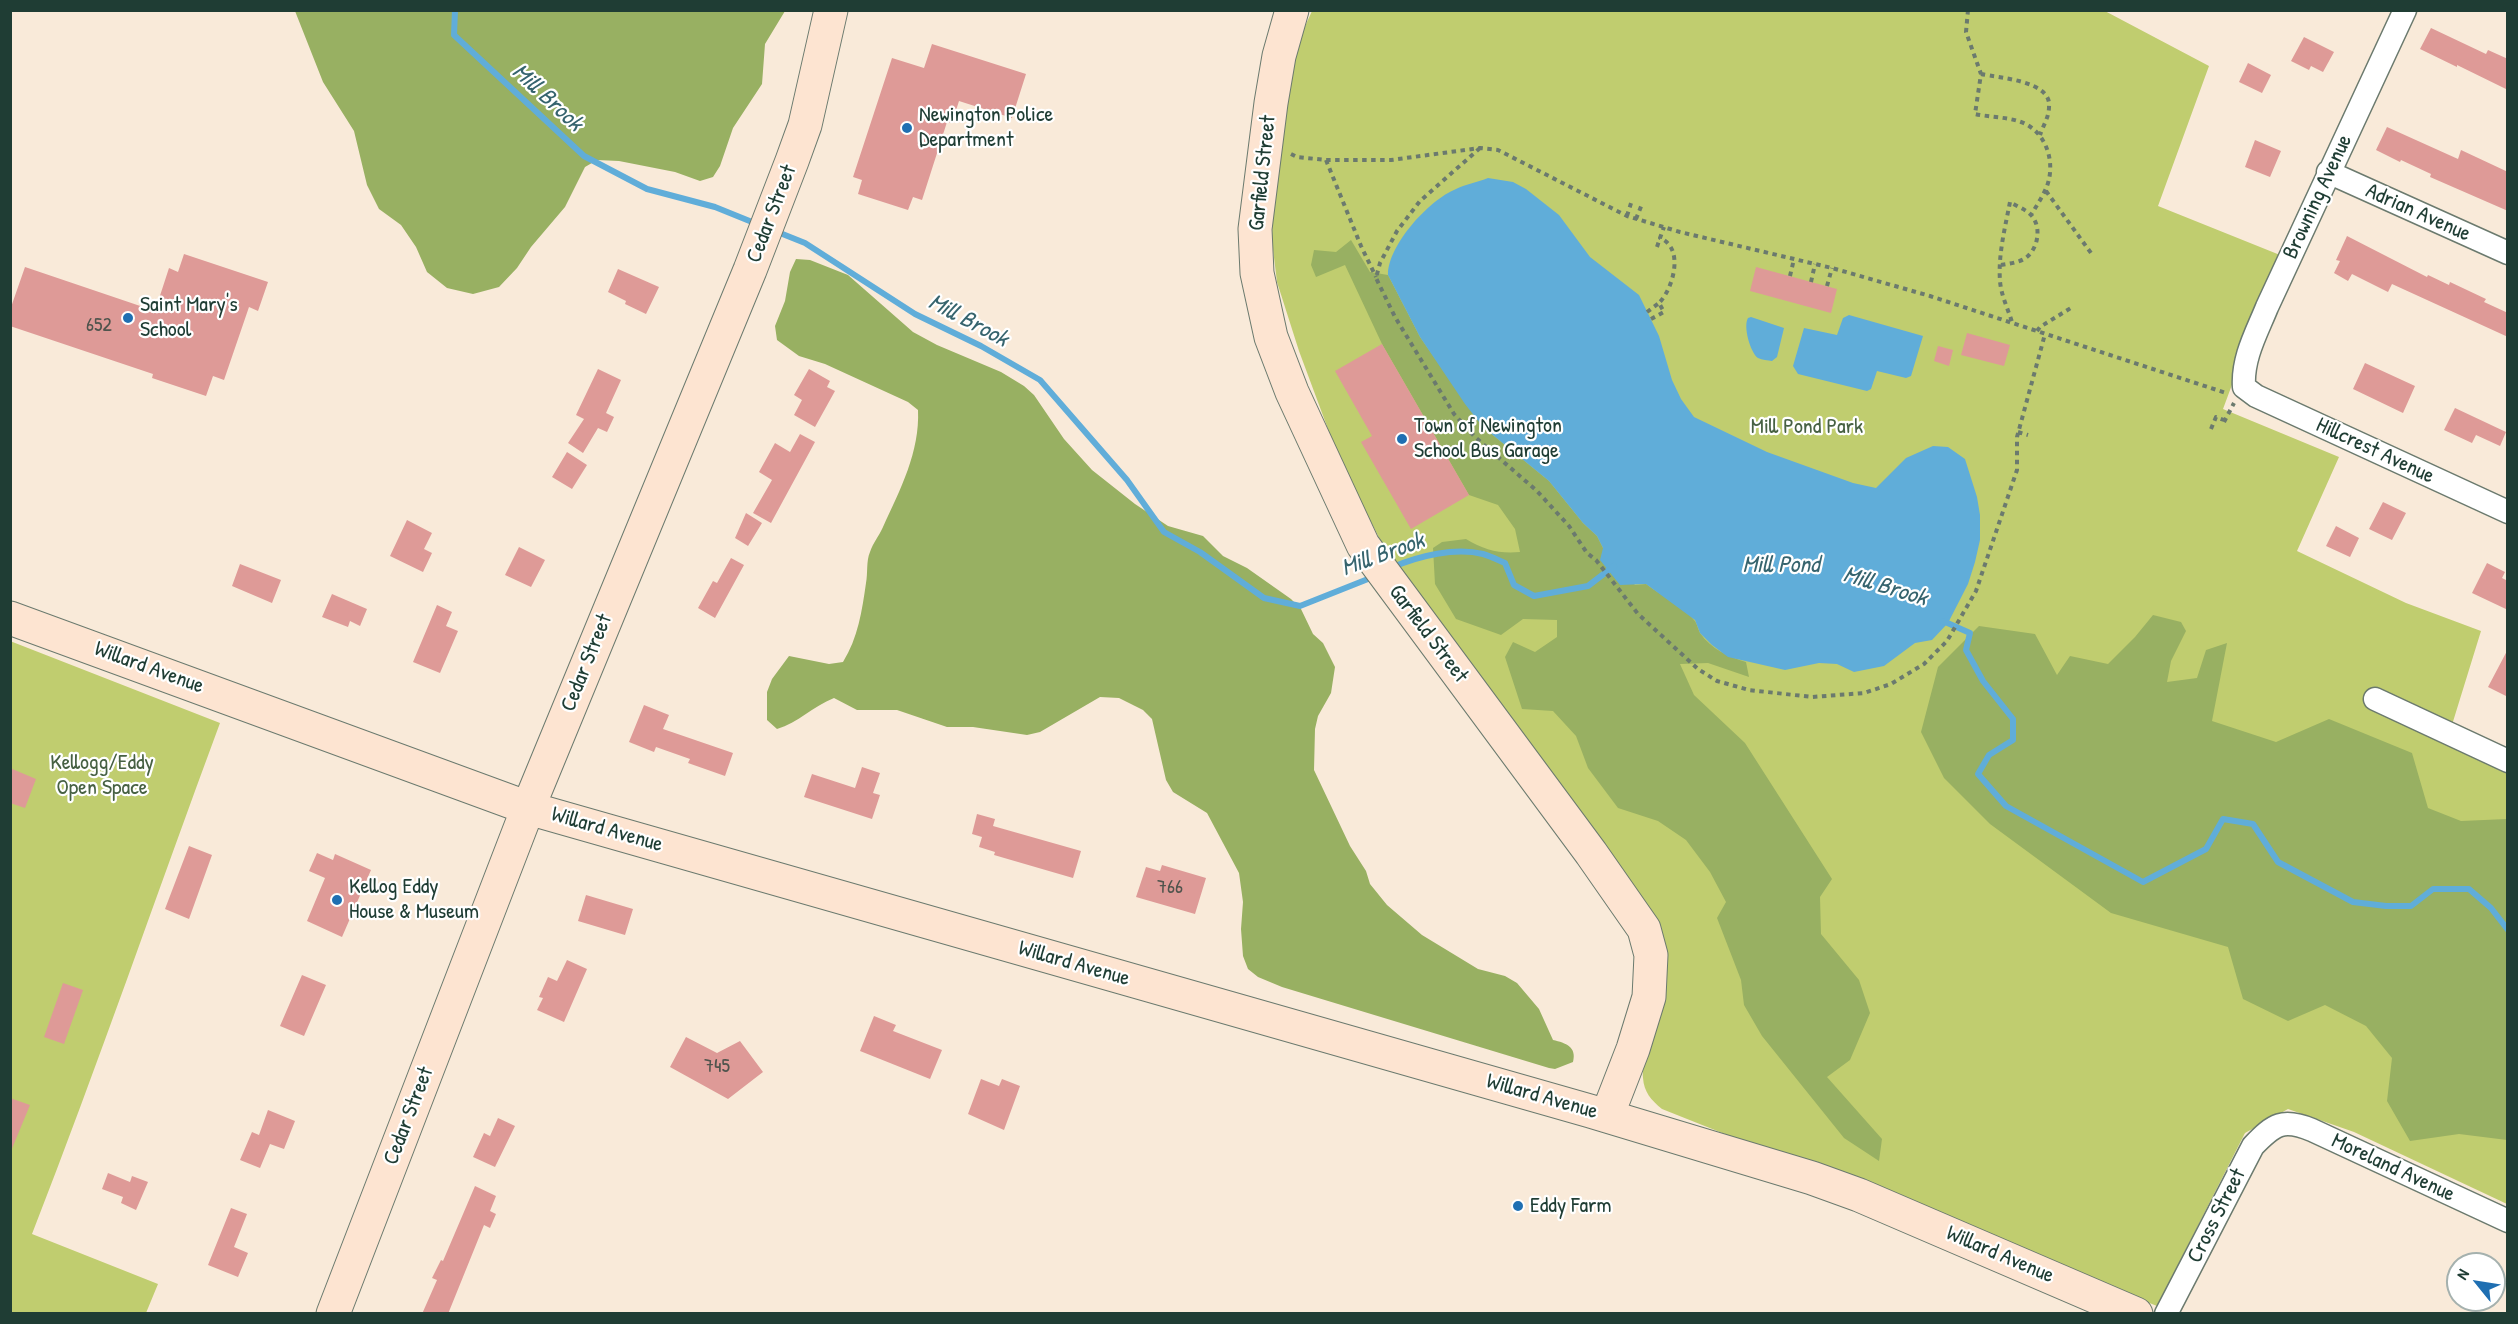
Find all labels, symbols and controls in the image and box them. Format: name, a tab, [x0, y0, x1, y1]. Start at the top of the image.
water label: Mill Brook	[506, 58, 588, 138]
place label: Newington Police Department	[919, 102, 1053, 154]
street label: Garfield Street	[1244, 114, 1282, 232]
marker: Newington Police Department	[900, 121, 914, 135]
street label: Browning Avenue	[2278, 131, 2358, 263]
street label: Cedar Street	[741, 161, 803, 267]
street label: Adrian Avenue	[2361, 178, 2475, 248]
water label: Mill Brook	[923, 288, 1013, 354]
place label: Saint Mary's School	[140, 292, 238, 344]
marker: Saint Mary's School	[121, 311, 135, 325]
house number: 652	[86, 314, 112, 338]
street label: Hillcrest Avenue	[2312, 412, 2438, 490]
place label: Town of Newington School Bus Garage	[1414, 413, 1562, 464]
park label: Mill Pond Park	[1751, 414, 1863, 440]
marker: Town of Newington School Bus Garage	[1395, 432, 1409, 446]
water label: Mill Brook	[1338, 527, 1428, 583]
water label: Mill Pond	[1743, 552, 1819, 580]
water label: Mill Brook	[1840, 561, 1930, 613]
street label: Garfield Street	[1383, 580, 1473, 688]
street label: Cedar Street	[556, 610, 618, 716]
street label: Willard Avenue	[91, 636, 207, 700]
park label: Kellogg/Eddy Open Space	[50, 750, 154, 802]
street label: Willard Avenue	[548, 802, 666, 858]
place label: Kellog Eddy House & Museum	[349, 874, 479, 926]
house number: 766	[1157, 876, 1183, 900]
marker: Kellog Eddy House & Museum	[330, 893, 344, 907]
street label: Willard Avenue	[1015, 936, 1133, 992]
house number: 745	[704, 1055, 730, 1079]
street label: Cedar Street	[378, 1063, 440, 1169]
street label: Willard Avenue	[1483, 1069, 1601, 1125]
street label: Moreland Avenue	[2327, 1128, 2459, 1208]
street label: Cross Street	[2182, 1164, 2252, 1268]
place label: Eddy Farm	[1530, 1193, 1612, 1219]
marker: Eddy Farm	[1511, 1199, 1525, 1213]
street label: Willard Avenue	[1942, 1220, 2058, 1290]
north arrow	[2446, 1252, 2506, 1312]
text: N	[2450, 1265, 2474, 1283]

